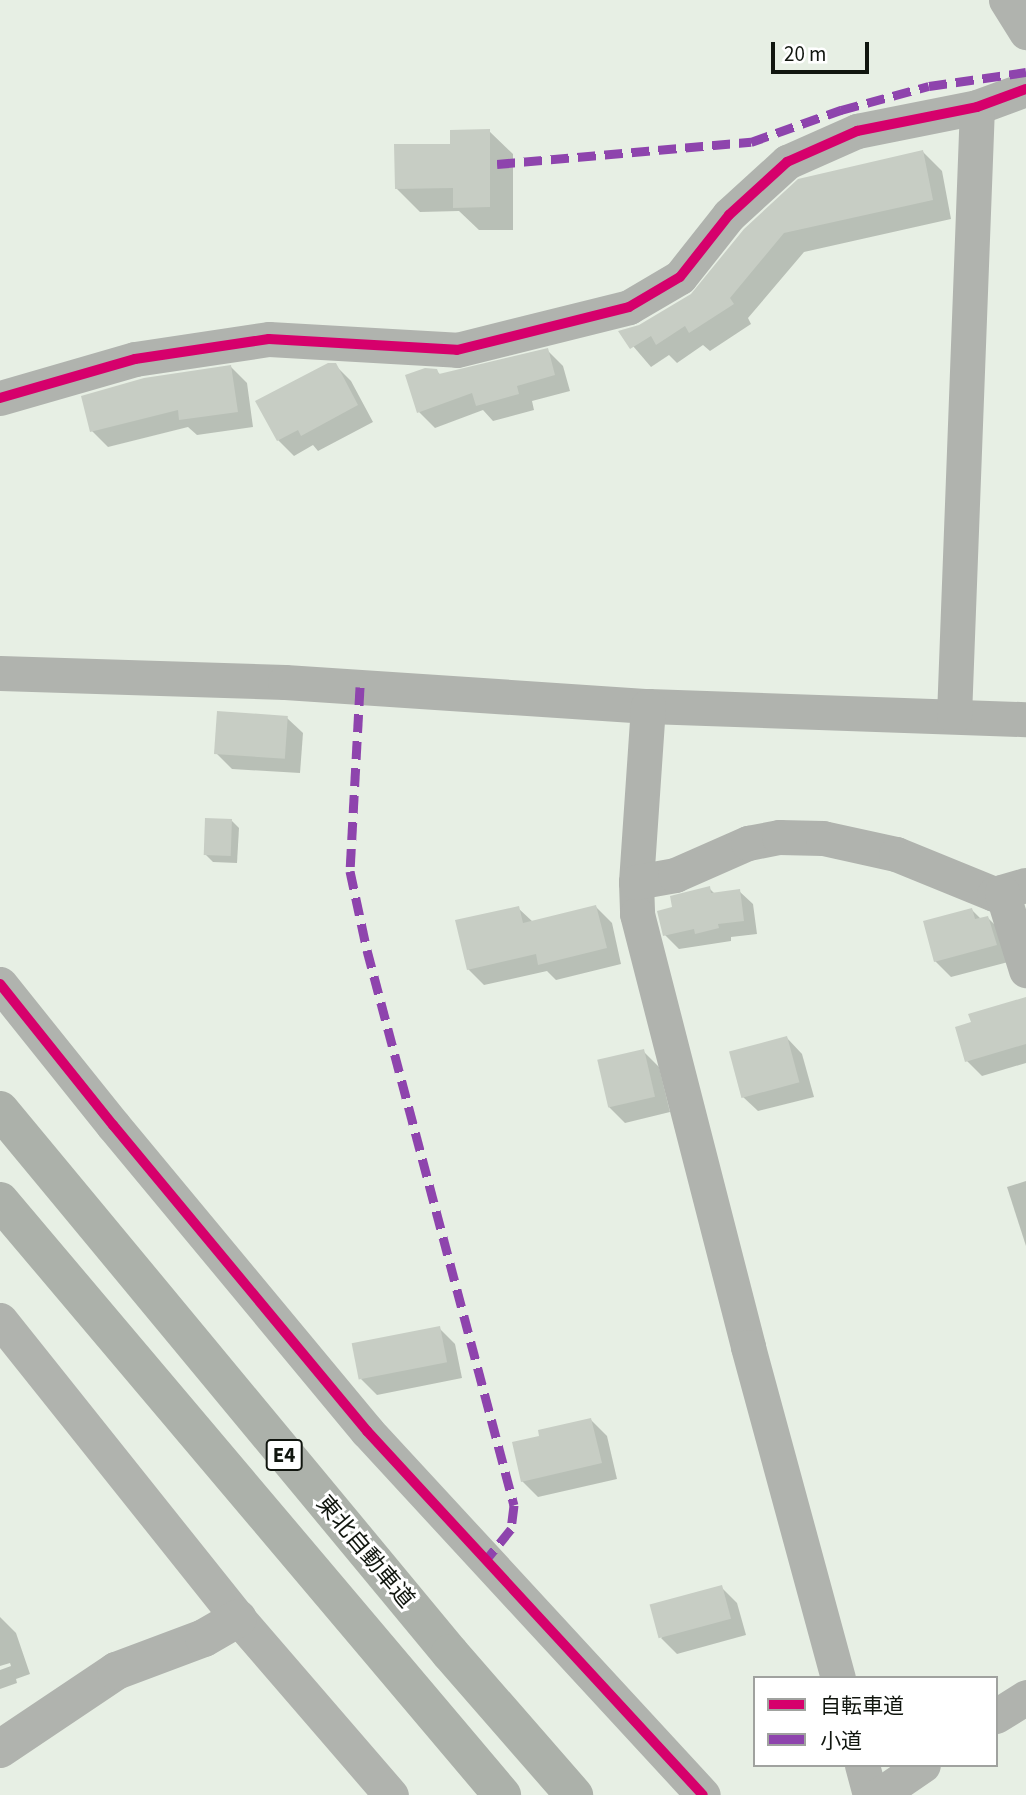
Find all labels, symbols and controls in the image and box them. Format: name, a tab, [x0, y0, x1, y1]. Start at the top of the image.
scale bar	[774, 28, 872, 72]
text: 20 m	[784, 39, 826, 69]
road number: E4	[265, 1438, 303, 1472]
street label: 東北自動車道	[310, 1490, 420, 1614]
legend	[753, 1676, 998, 1767]
text: 自転車道	[820, 1691, 904, 1721]
text: 小道	[820, 1726, 862, 1756]

